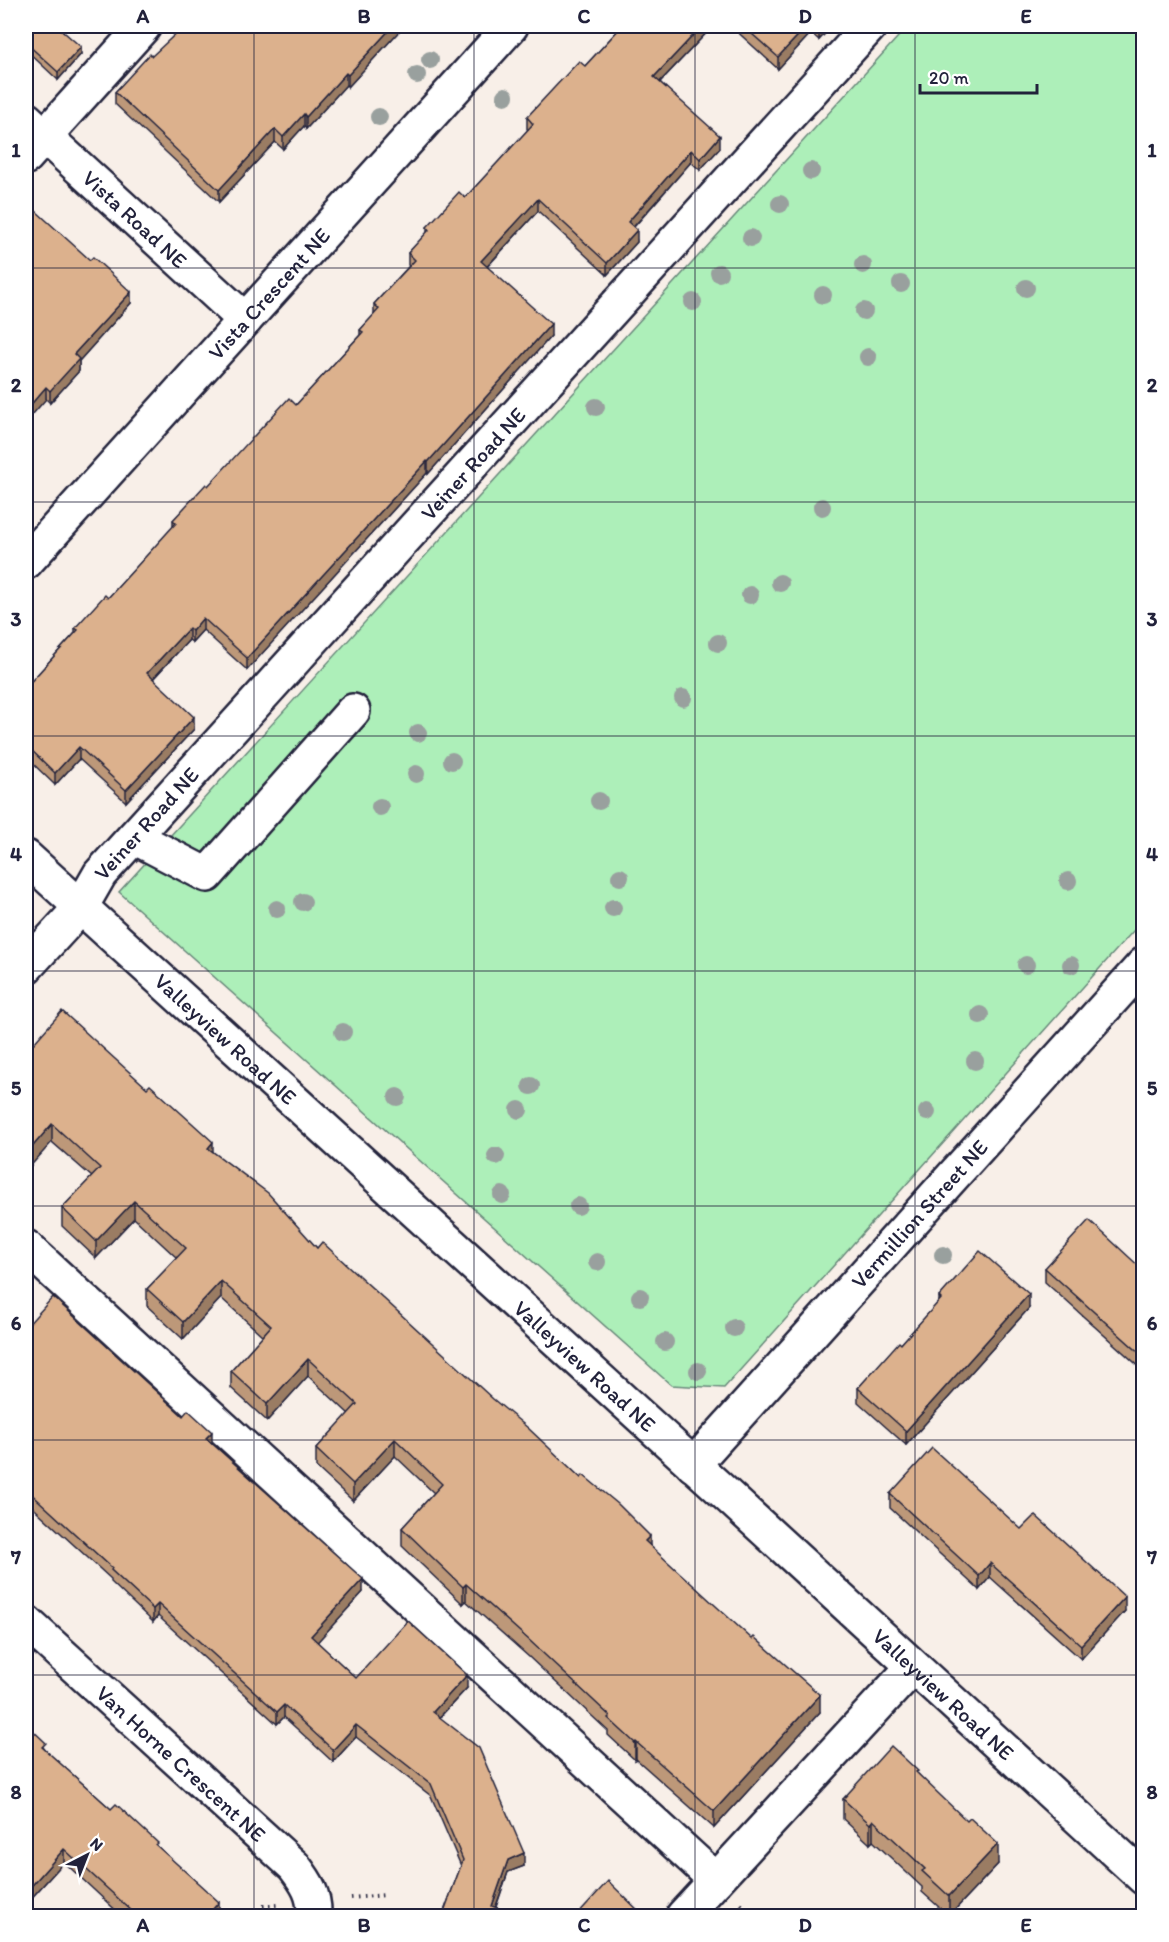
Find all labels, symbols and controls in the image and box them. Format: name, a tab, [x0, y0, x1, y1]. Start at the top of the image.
text: A	[136, 4, 150, 28]
text: B	[358, 4, 371, 28]
text: C	[578, 4, 591, 28]
text: D	[798, 4, 812, 28]
text: E	[1020, 4, 1032, 28]
scale bar	[920, 57, 1037, 95]
text: 20 m	[929, 67, 969, 89]
text: 1	[11, 138, 21, 162]
text: 1	[1147, 138, 1157, 162]
street label: Vista Road NE	[77, 165, 193, 274]
street label: Vista Crescent NE	[203, 222, 336, 366]
text: 2	[11, 373, 22, 397]
text: 2	[1147, 373, 1158, 397]
street label: Veiner Road NE	[415, 402, 531, 526]
text: 3	[11, 607, 22, 631]
text: 3	[1147, 607, 1158, 631]
street label: Veiner Road NE	[88, 761, 205, 886]
text: 4	[10, 842, 22, 866]
text: 4	[1146, 842, 1158, 866]
street label: Valleyview Road NE	[149, 968, 302, 1111]
text: 5	[11, 1076, 22, 1100]
text: 5	[1147, 1076, 1158, 1100]
street label: Vermillion Street NE	[845, 1134, 994, 1294]
street label: Valleyview Road NE	[508, 1295, 661, 1438]
text: 6	[11, 1311, 22, 1335]
text: 6	[1147, 1311, 1158, 1335]
text: 7	[10, 1545, 21, 1569]
text: 7	[1146, 1545, 1157, 1569]
street label: Valleyview Road NE	[867, 1623, 1020, 1766]
street label: Van Horne Crescent NE	[91, 1680, 271, 1846]
text: 8	[11, 1780, 22, 1804]
text: 8	[1147, 1780, 1158, 1804]
north arrow	[57, 1825, 117, 1885]
text: A	[136, 1913, 150, 1937]
text: B	[358, 1913, 371, 1937]
text: C	[578, 1913, 591, 1937]
text: D	[798, 1913, 812, 1937]
text: E	[1020, 1913, 1032, 1937]

